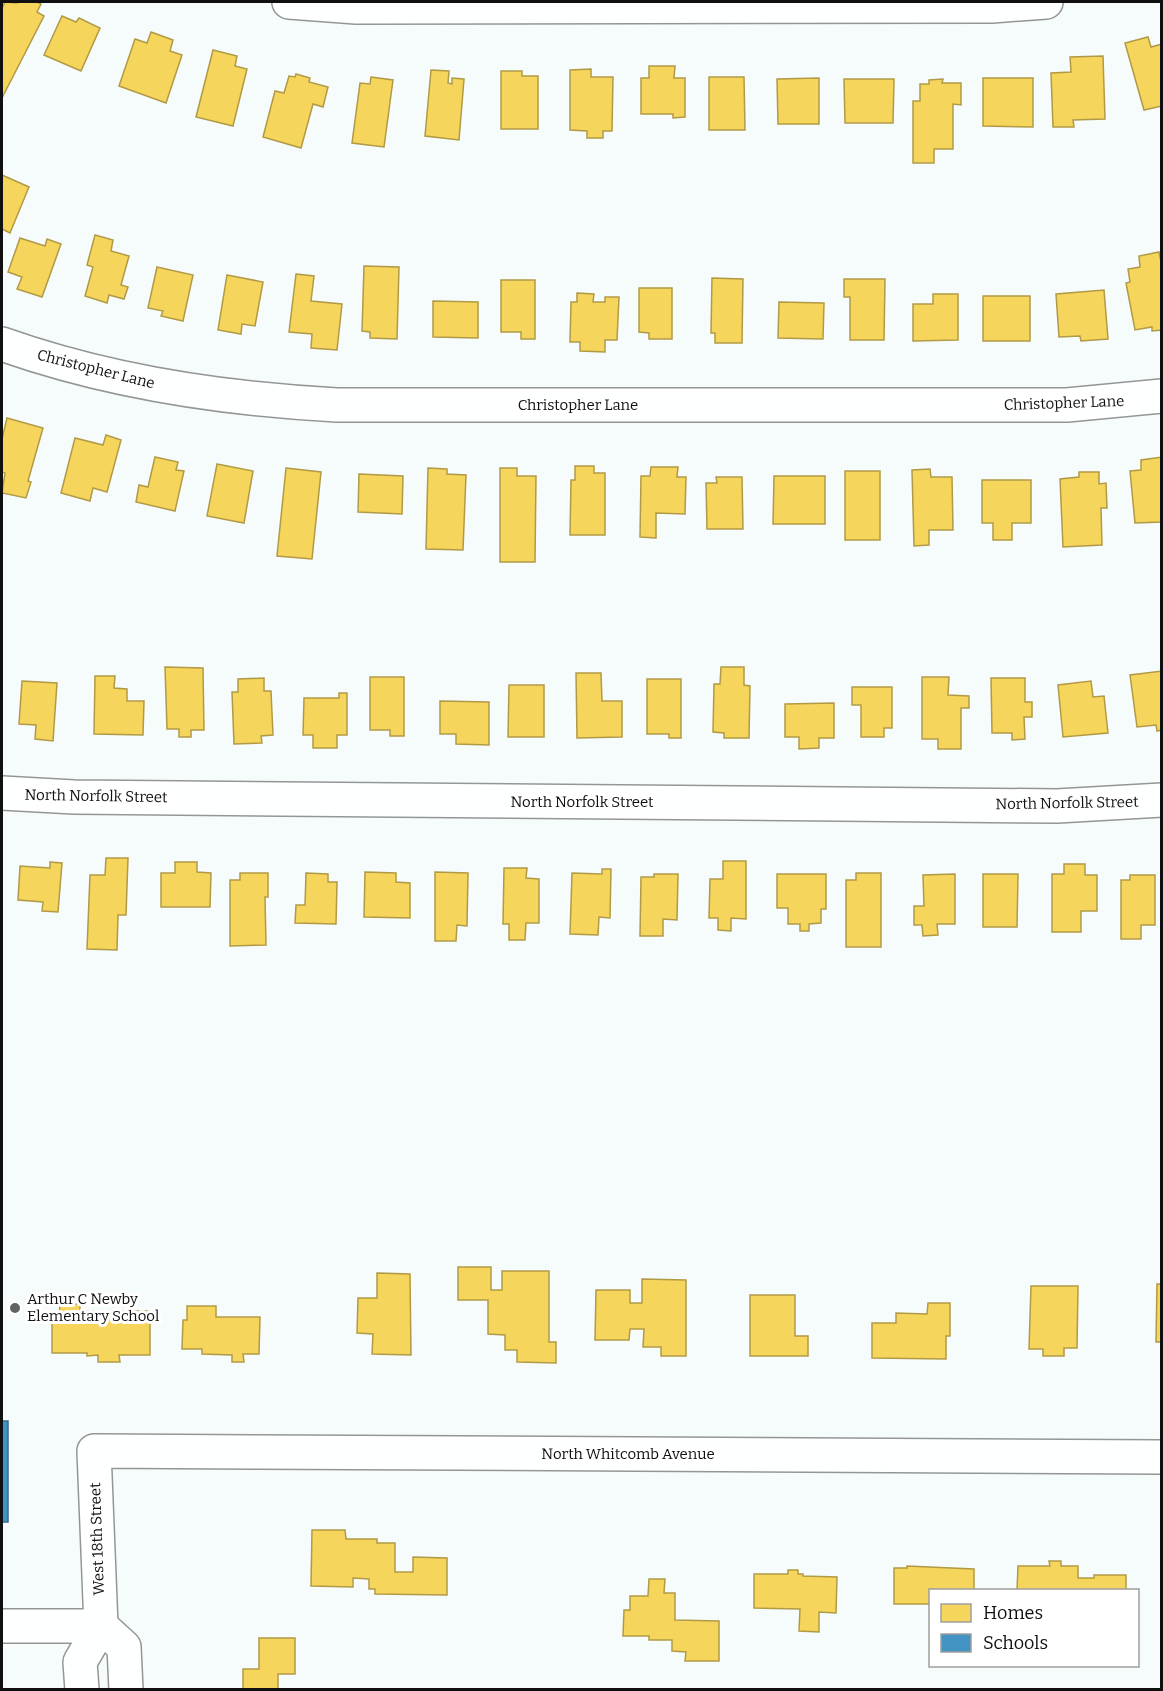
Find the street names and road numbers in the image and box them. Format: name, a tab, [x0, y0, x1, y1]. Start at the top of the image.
street label: Christopher Lane	[35, 346, 157, 392]
street label: Christopher Lane	[1003, 392, 1125, 414]
street label: Christopher Lane	[518, 396, 638, 414]
street label: North Norfolk Street	[24, 786, 168, 806]
street label: North Norfolk Street	[510, 793, 654, 811]
street label: North Norfolk Street	[995, 793, 1139, 813]
street label: North Whitcomb Avenue	[541, 1445, 715, 1463]
street label: West 18th Street	[86, 1482, 108, 1596]

